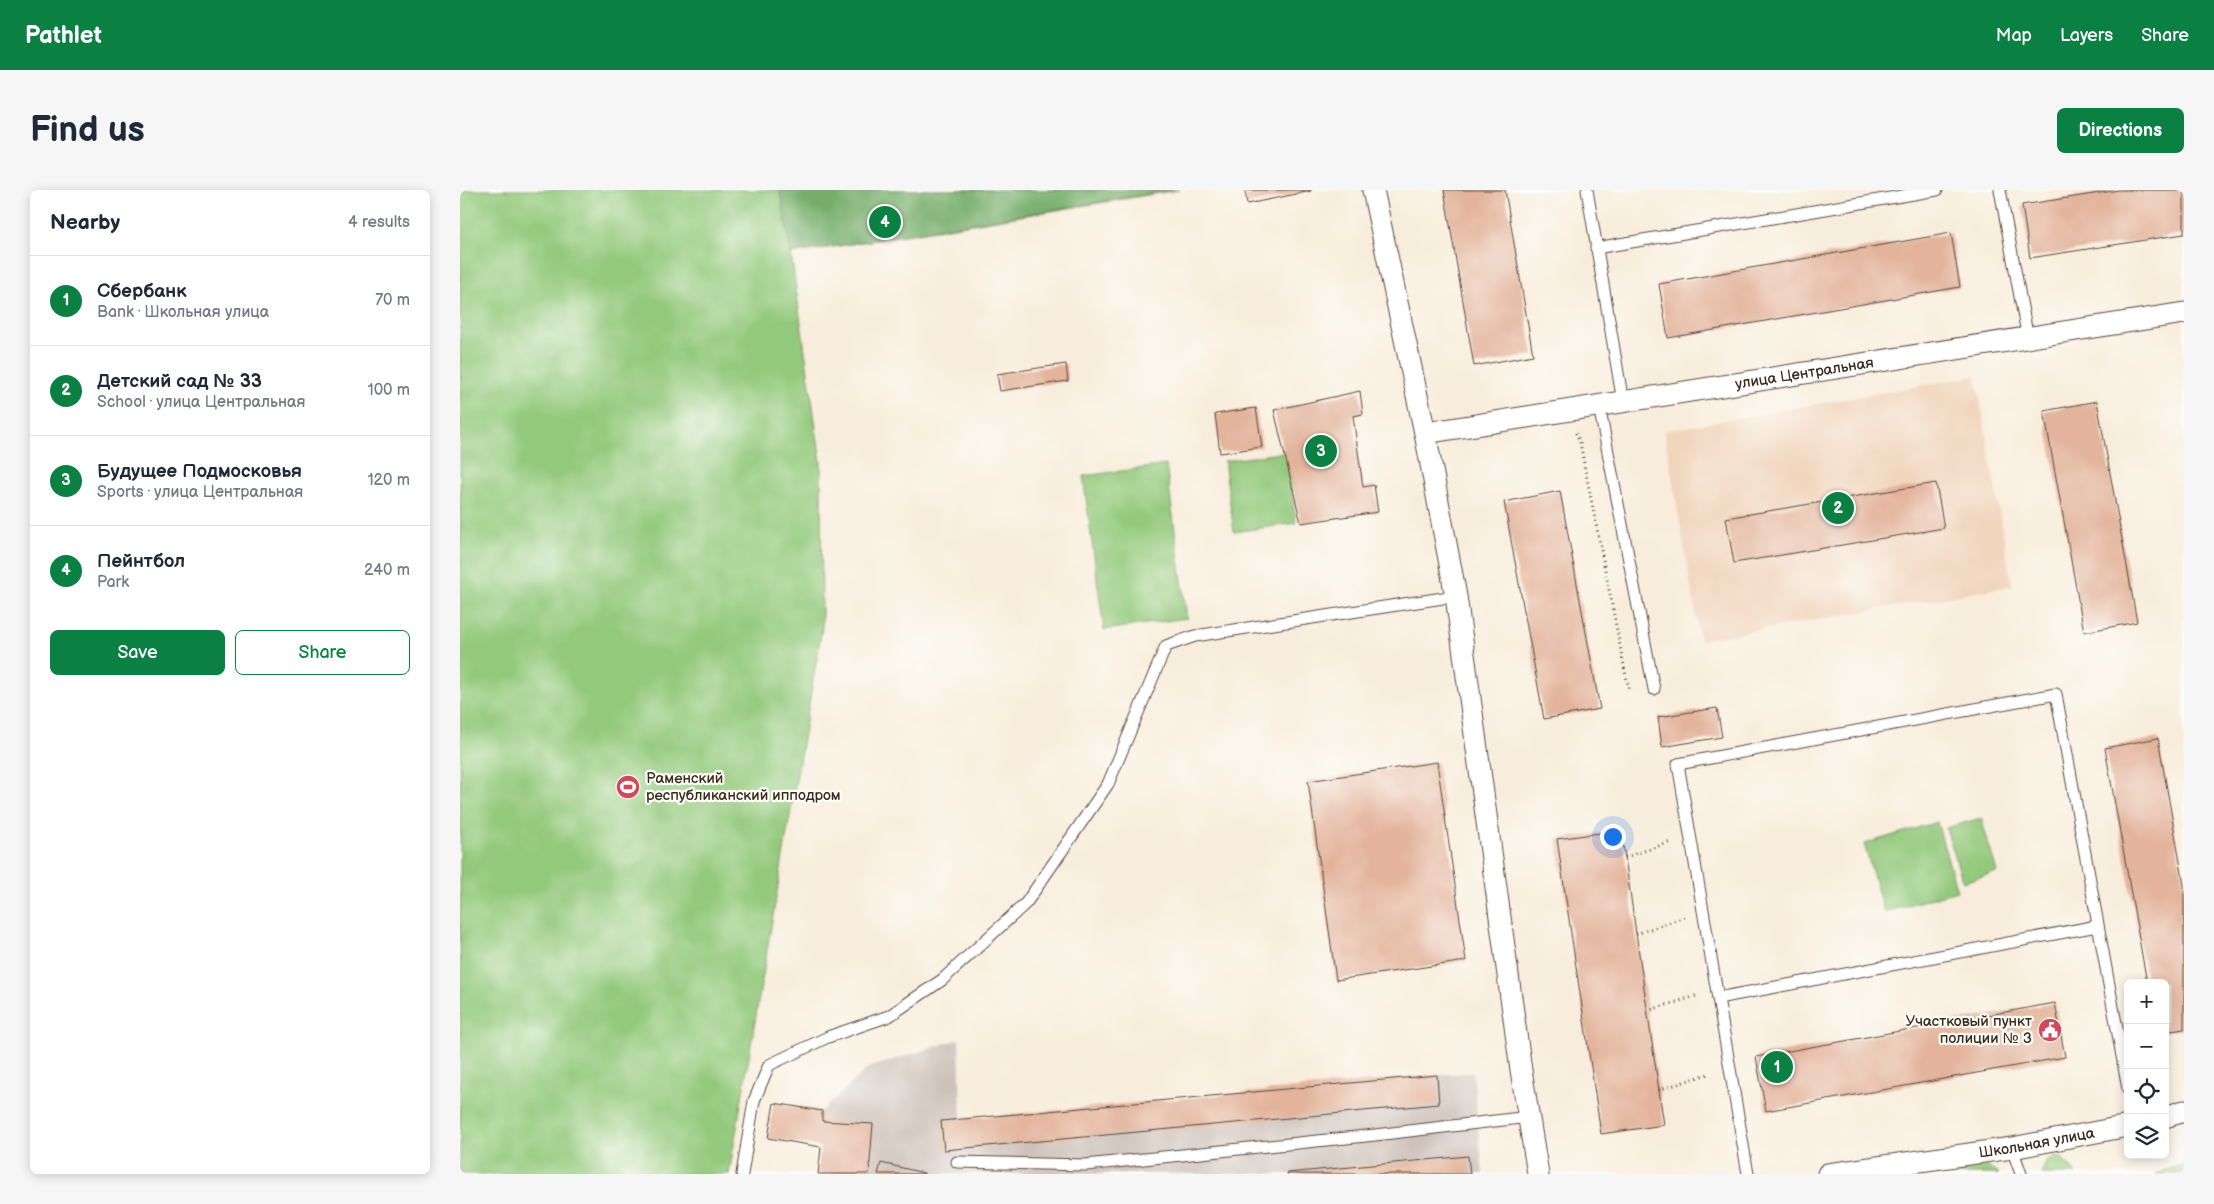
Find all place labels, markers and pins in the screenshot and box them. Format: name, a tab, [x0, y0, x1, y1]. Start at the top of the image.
pin: 4	[869, 203, 901, 241]
pin: 3	[1305, 432, 1337, 470]
pin: 2	[1822, 489, 1854, 527]
place label: Раменский республиканский ипподром	[646, 769, 841, 805]
sports icon: Раменский республиканский ипподром	[615, 774, 641, 800]
place label: Участковый пункт полиции № 3	[1905, 1012, 2032, 1048]
public building icon: Участковый пункт полиции № 3	[2037, 1017, 2063, 1043]
pin: 1	[1761, 1048, 1793, 1086]

